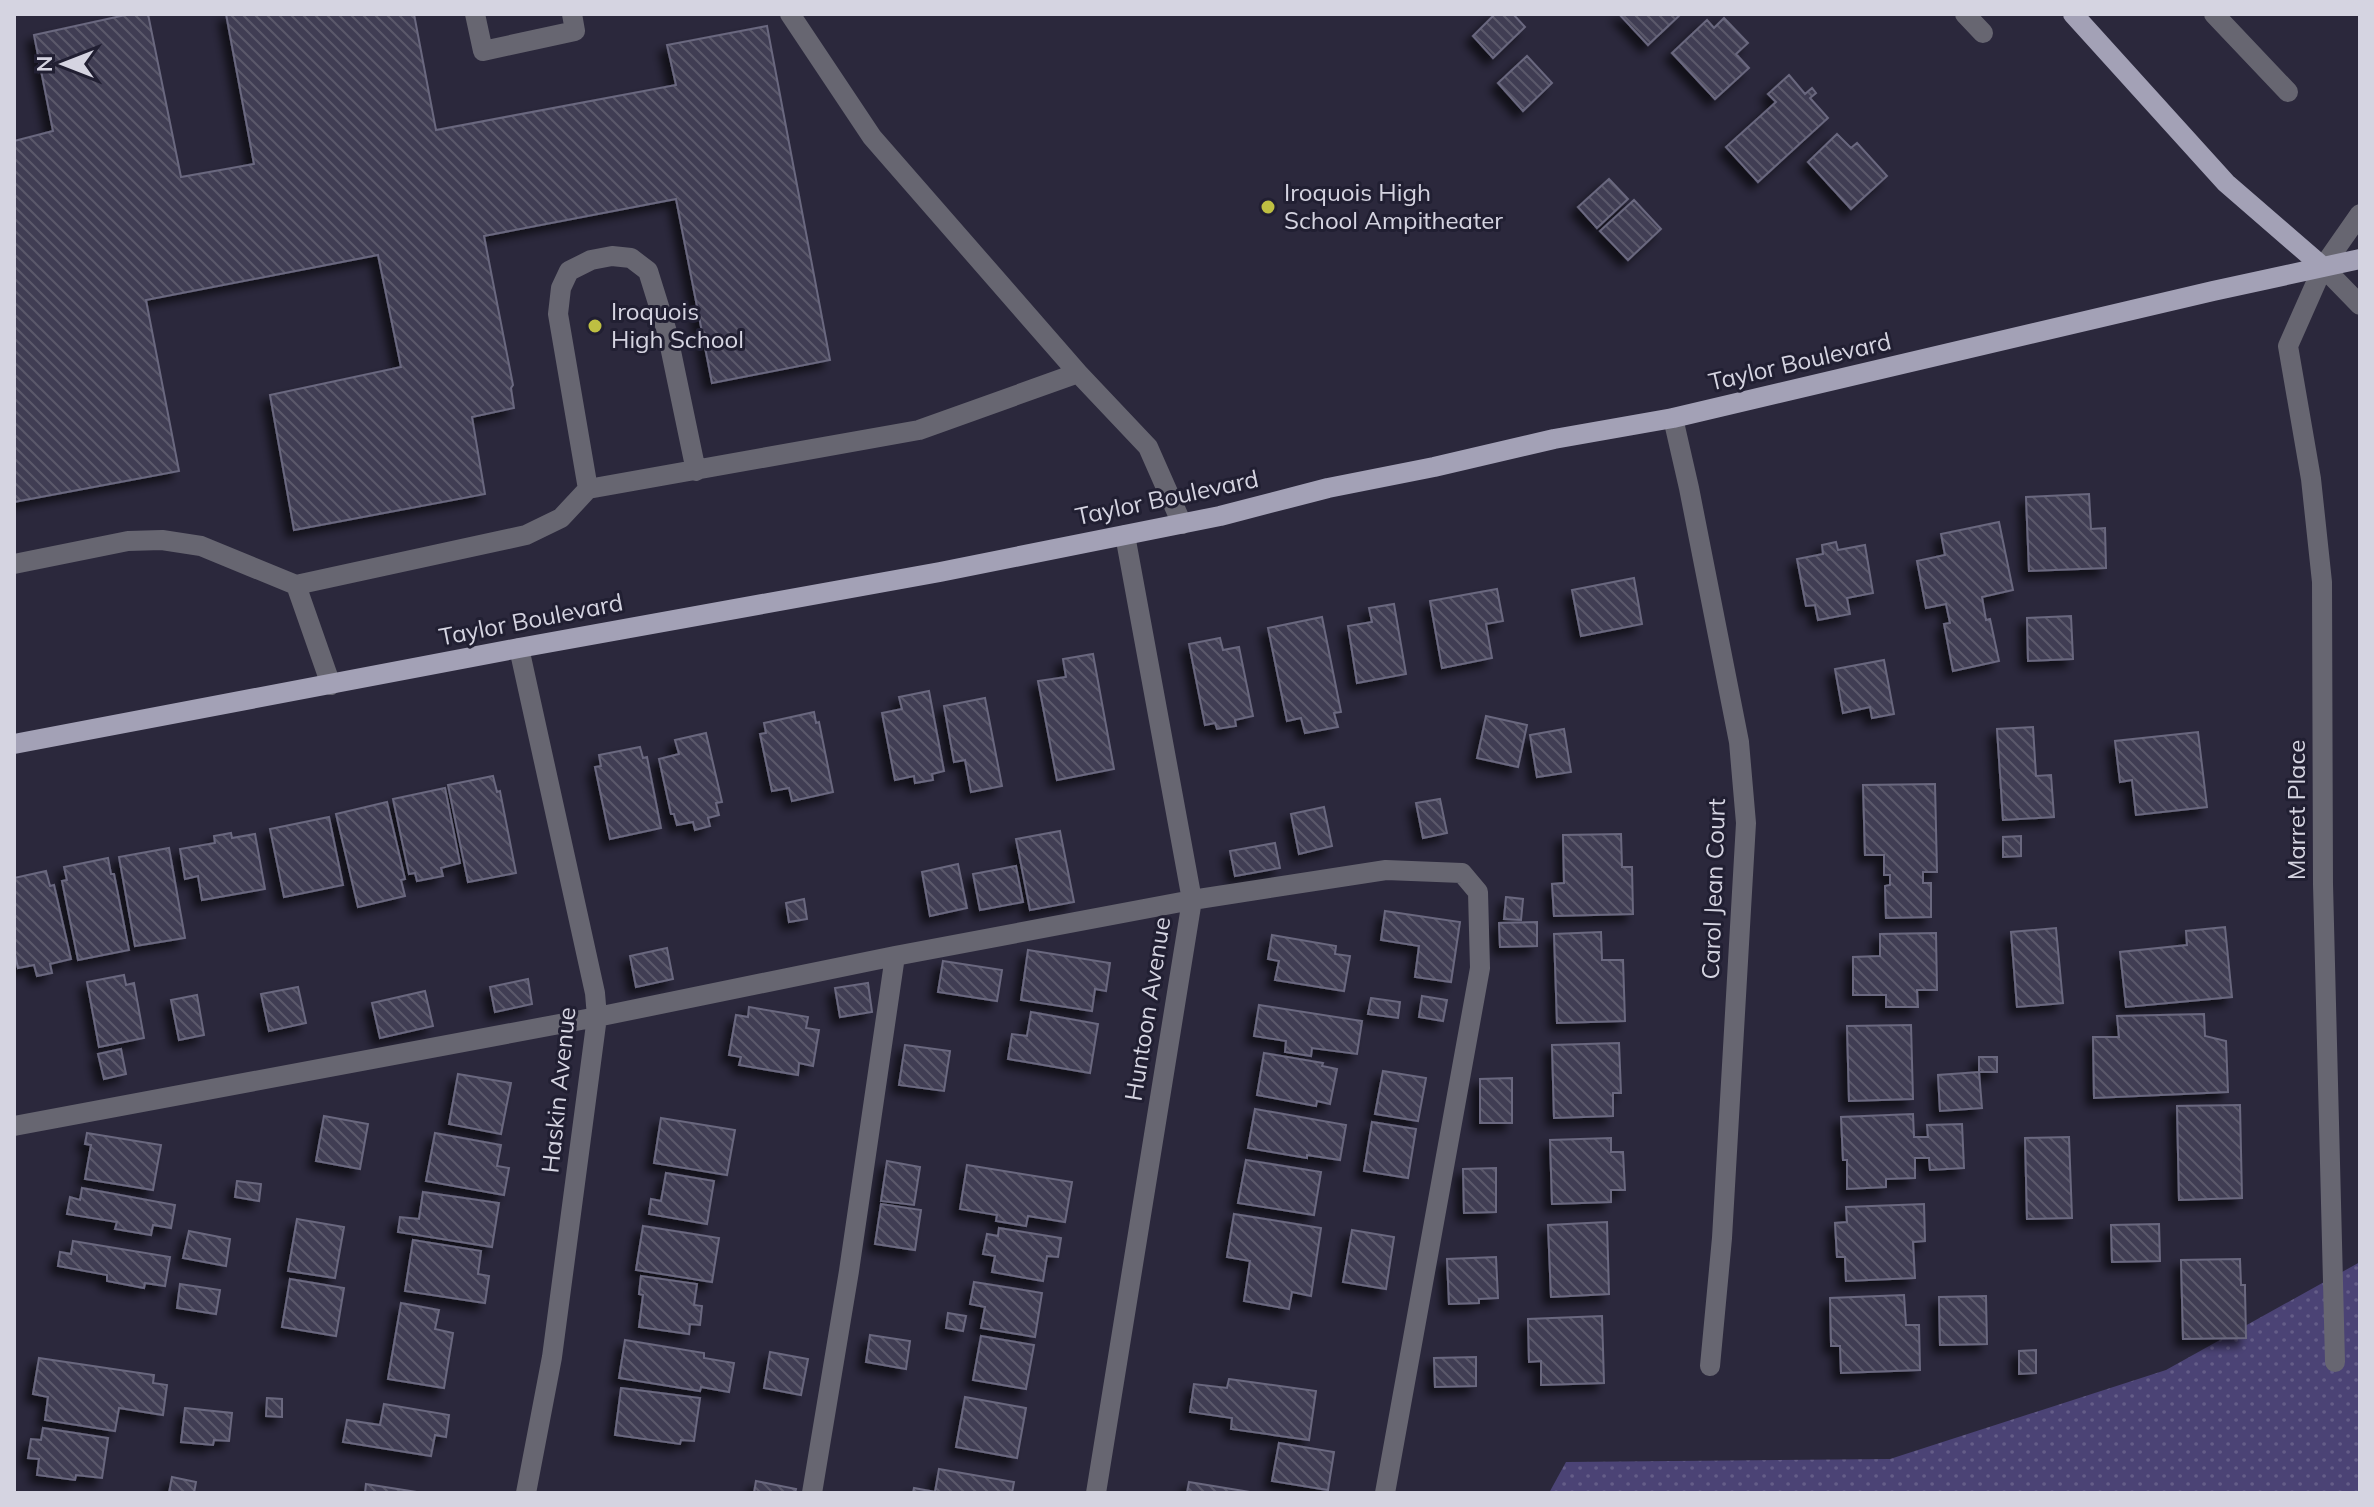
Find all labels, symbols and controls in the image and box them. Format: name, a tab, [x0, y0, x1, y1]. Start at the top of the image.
north arrow	[24, 24, 104, 104]
text: N	[30, 56, 58, 72]
place label: Iroquois High School Ampitheater	[1284, 177, 1503, 235]
marker: Iroquois High School Ampitheater	[1259, 198, 1277, 216]
place label: Iroquois High School	[611, 296, 744, 354]
marker: Iroquois High School	[586, 317, 604, 335]
street label: Taylor Boulevard	[1706, 325, 1894, 397]
street label: Taylor Boulevard	[1072, 463, 1261, 531]
street label: Taylor Boulevard	[436, 587, 625, 652]
street label: Marret Place	[2281, 740, 2311, 880]
street label: Carol Jean Court	[1695, 798, 1731, 980]
street label: Huntoon Avenue	[1118, 915, 1176, 1103]
street label: Haskin Avenue	[534, 1005, 582, 1174]

